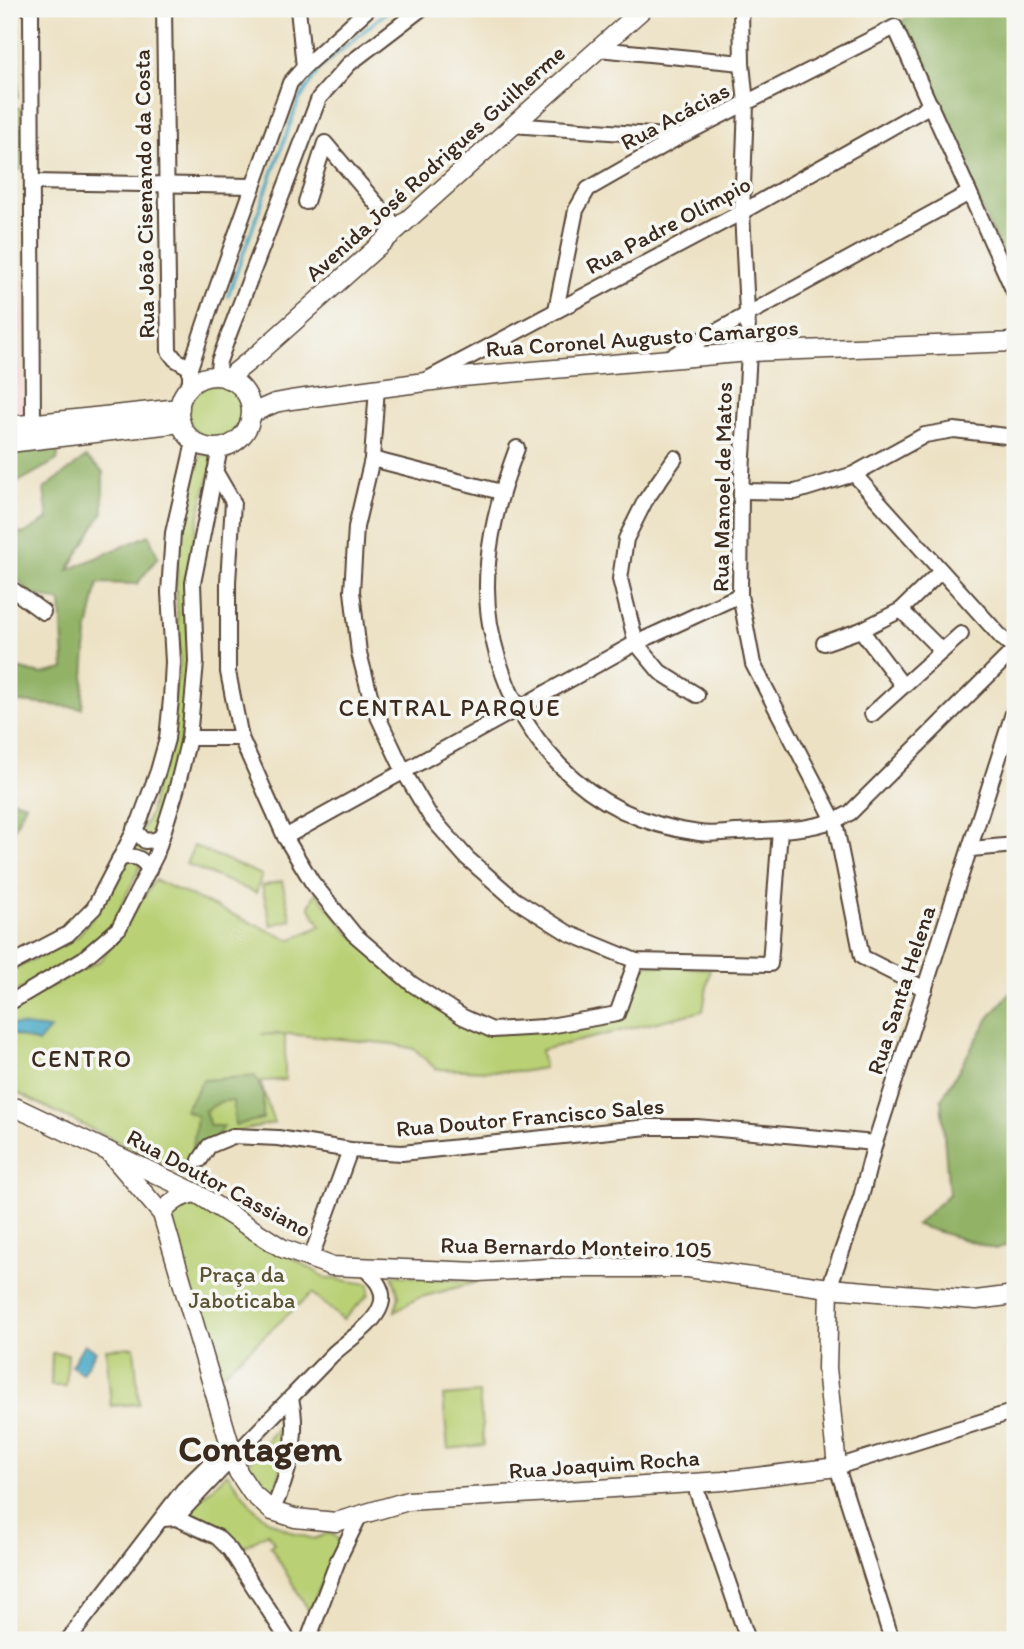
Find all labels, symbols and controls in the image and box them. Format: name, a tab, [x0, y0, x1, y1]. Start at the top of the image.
street label: Avenida José Rodrigues Guilherme	[299, 39, 571, 287]
street label: Rua João Cisenando da Costa	[127, 49, 161, 339]
street label: Rua Acácias	[616, 76, 734, 156]
street label: Rua Padre Olímpio	[581, 170, 755, 280]
street label: Rua Coronel Augusto Camargos	[485, 313, 799, 363]
street label: Rua Manoel de Matos	[706, 382, 738, 592]
district label: CENTRAL PARQUE	[338, 693, 562, 722]
street label: Rua Santa Helena	[860, 902, 942, 1078]
district label: CENTRO	[31, 1044, 133, 1073]
street label: Rua Doutor Francisco Sales	[395, 1091, 665, 1143]
street label: Rua Doutor Cassiano	[122, 1123, 316, 1243]
street label: Rua Bernardo Monteiro 105	[440, 1231, 712, 1263]
park label: Praça da Jaboticaba	[189, 1260, 295, 1314]
district label: Contagem	[178, 1426, 343, 1470]
street label: Rua Joaquim Rocha	[508, 1443, 700, 1485]

